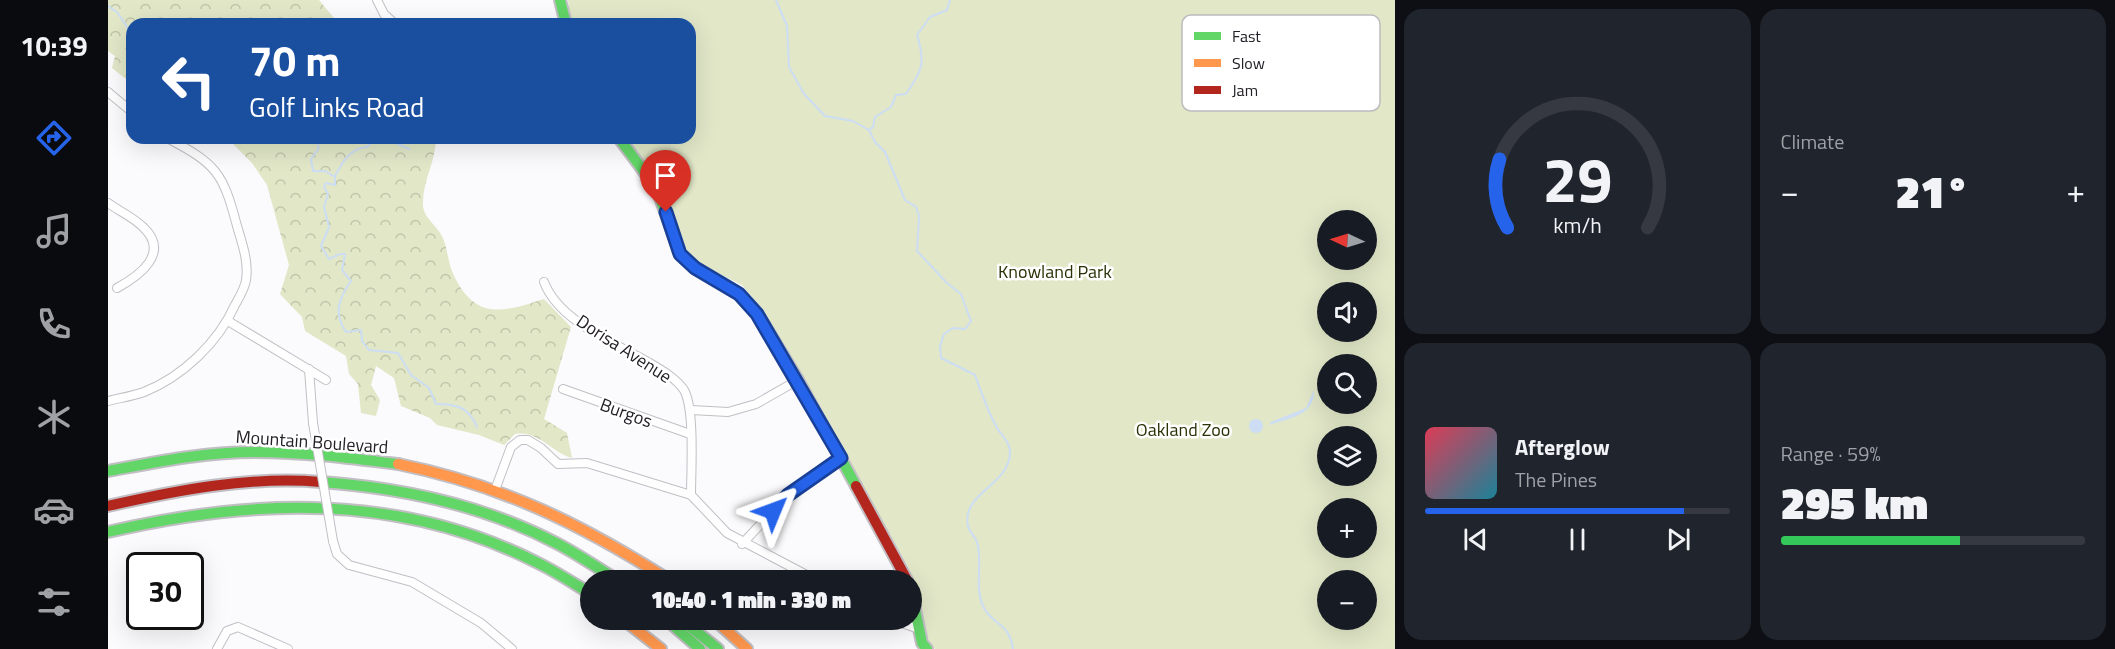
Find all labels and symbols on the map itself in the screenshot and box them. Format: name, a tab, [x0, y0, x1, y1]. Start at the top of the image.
legend	[1182, 15, 1380, 111]
text: Fast	[1232, 24, 1261, 48]
text: Slow	[1232, 51, 1265, 75]
text: Jam	[1232, 78, 1258, 102]
pin	[640, 150, 691, 212]
north arrow	[1317, 210, 1377, 270]
park label: Knowland Park	[998, 258, 1112, 285]
street label: Dorisa Avenue	[571, 308, 677, 390]
street label: Burgos	[596, 391, 656, 434]
park label: Oakland Zoo	[1136, 416, 1230, 443]
street label: Mountain Boulevard	[235, 423, 389, 460]
position arrow	[741, 479, 805, 543]
speed limit sign: 30	[126, 552, 204, 630]

